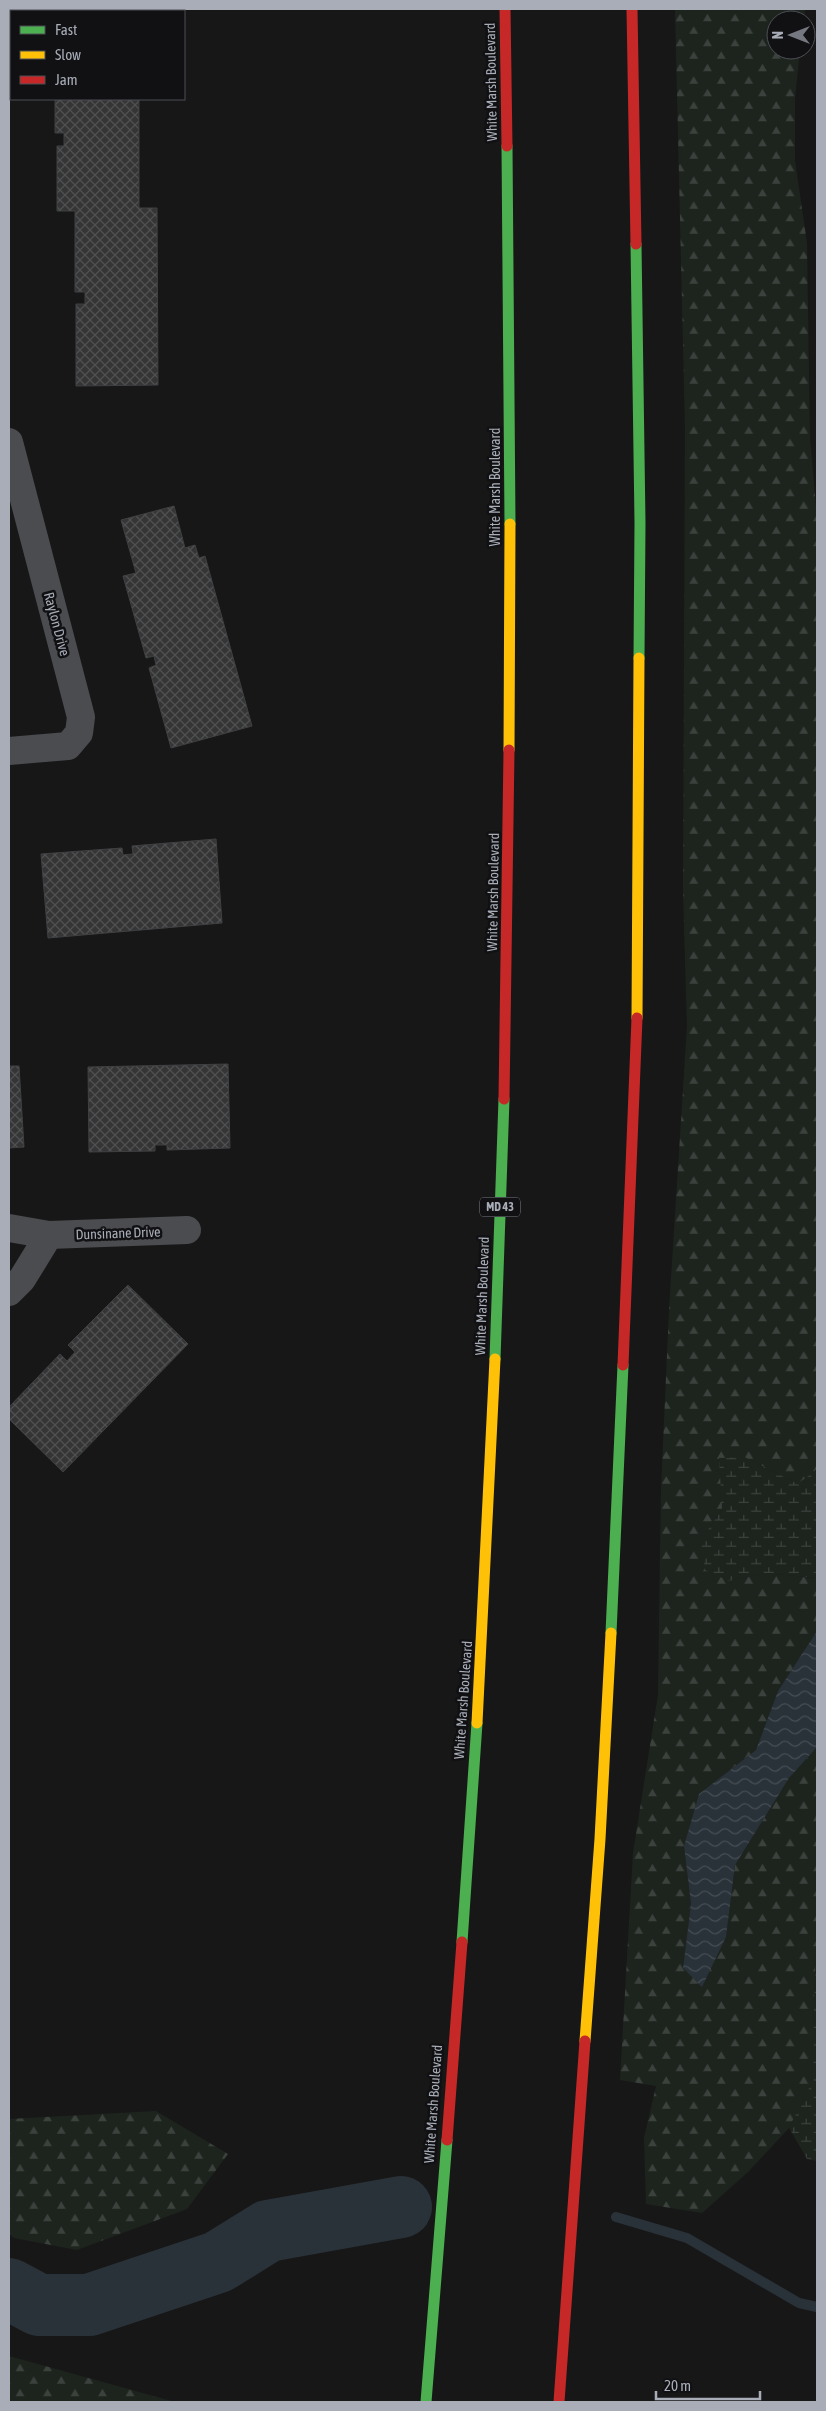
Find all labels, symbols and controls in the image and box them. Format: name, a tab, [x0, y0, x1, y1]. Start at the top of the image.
legend	[10, 10, 185, 100]
north arrow	[766, 10, 816, 60]
text: Fast	[55, 21, 77, 38]
street label: White Marsh Boulevard	[482, 23, 500, 141]
text: N	[770, 31, 786, 39]
text: Slow	[55, 46, 81, 63]
text: Jam	[55, 71, 78, 88]
street label: White Marsh Boulevard	[487, 428, 503, 546]
street label: Raylon Drive	[41, 590, 73, 658]
street label: White Marsh Boulevard	[484, 833, 502, 951]
road number: MD 43	[480, 1198, 520, 1216]
street label: Dunsinane Drive	[75, 1224, 161, 1242]
street label: White Marsh Boulevard	[472, 1236, 492, 1356]
street label: White Marsh Boulevard	[451, 1640, 475, 1760]
street label: White Marsh Boulevard	[421, 2044, 445, 2164]
scale bar	[656, 2368, 760, 2400]
text: 20 m	[664, 2377, 691, 2394]

